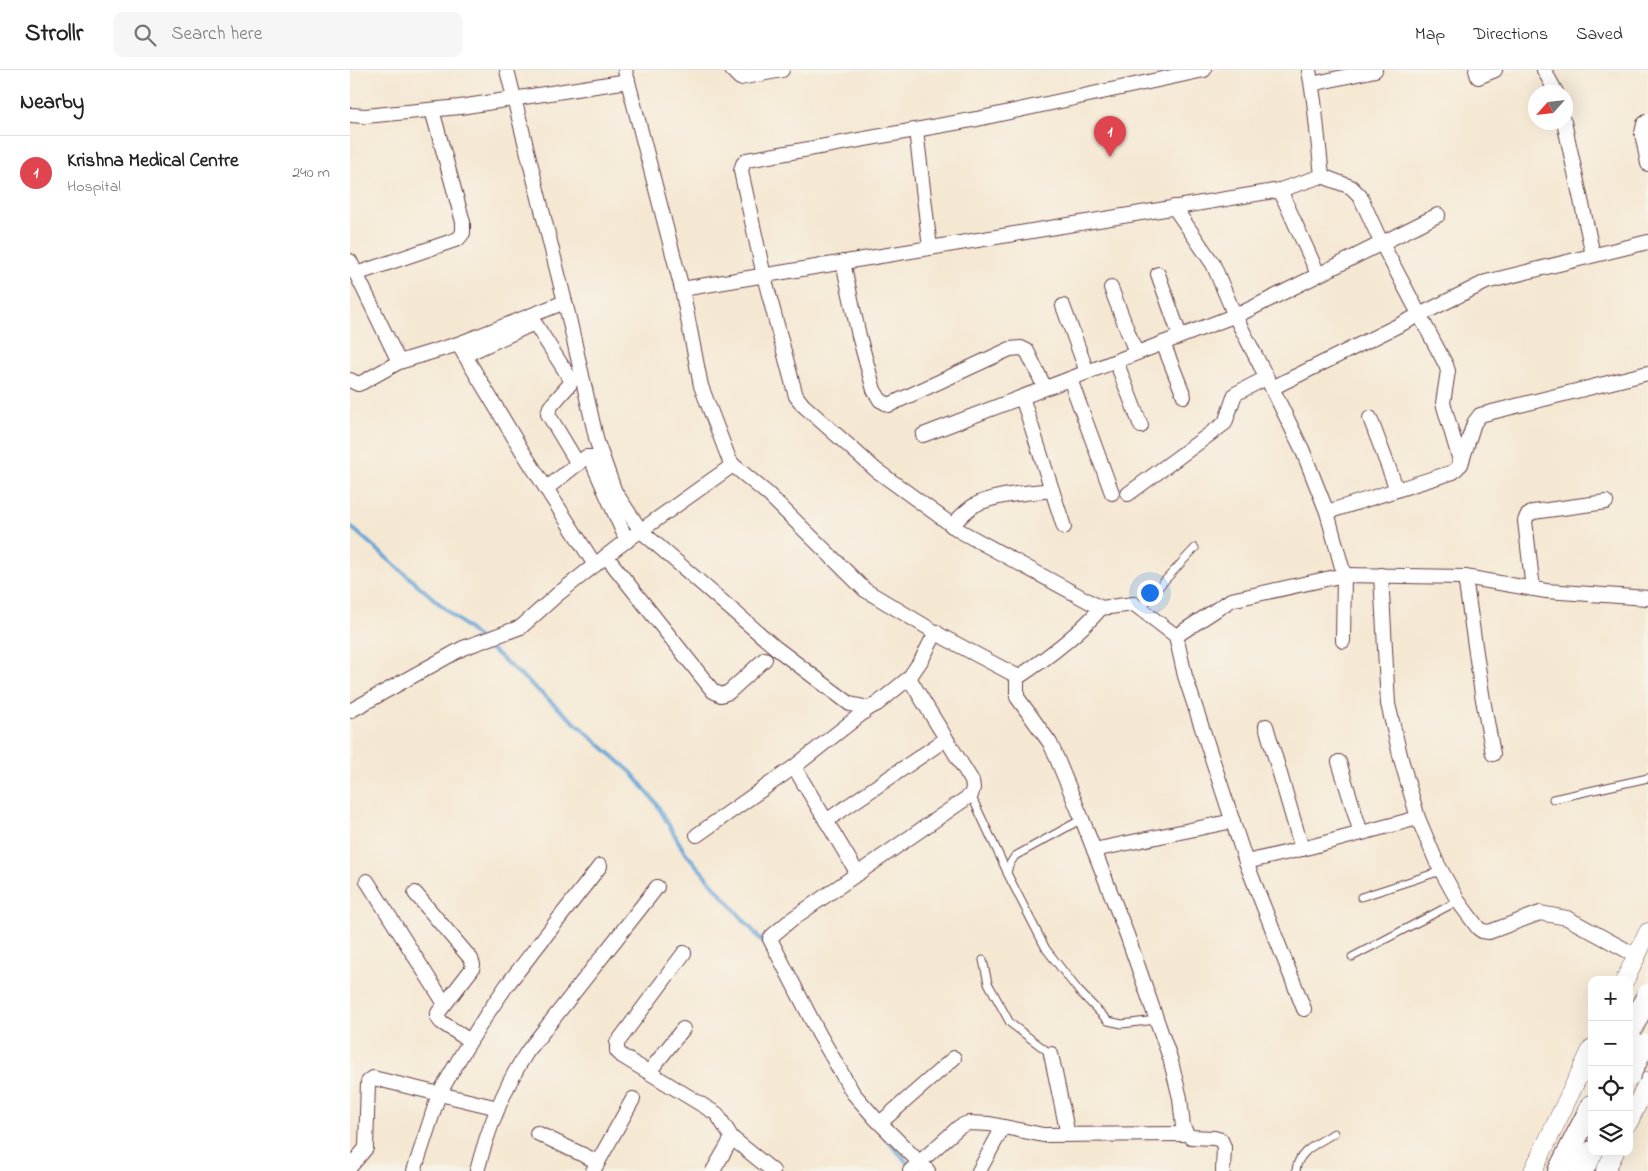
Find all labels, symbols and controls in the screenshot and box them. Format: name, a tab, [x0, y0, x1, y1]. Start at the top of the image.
search box	[113, 12, 463, 57]
text: Strollr	[25, 17, 83, 52]
icon: search	[131, 21, 159, 49]
text: Search here	[171, 21, 262, 48]
text: Map	[1415, 22, 1445, 48]
text: Directions	[1473, 22, 1548, 48]
text: Saved	[1576, 22, 1623, 48]
north arrow	[1528, 85, 1573, 130]
text: Nearby	[20, 88, 84, 118]
pin: 1	[1094, 116, 1126, 157]
text: Krishna Medical Centre	[67, 148, 238, 175]
text: 1	[33, 161, 39, 185]
text: 240 m	[292, 161, 330, 185]
text: Hospital	[67, 175, 121, 199]
your location	[1137, 580, 1163, 606]
map controls	[1588, 976, 1633, 1156]
button: +	[1588, 976, 1633, 1021]
button: −	[1588, 1021, 1633, 1066]
button: locate	[1588, 1066, 1633, 1111]
button: layers	[1588, 1111, 1633, 1156]

